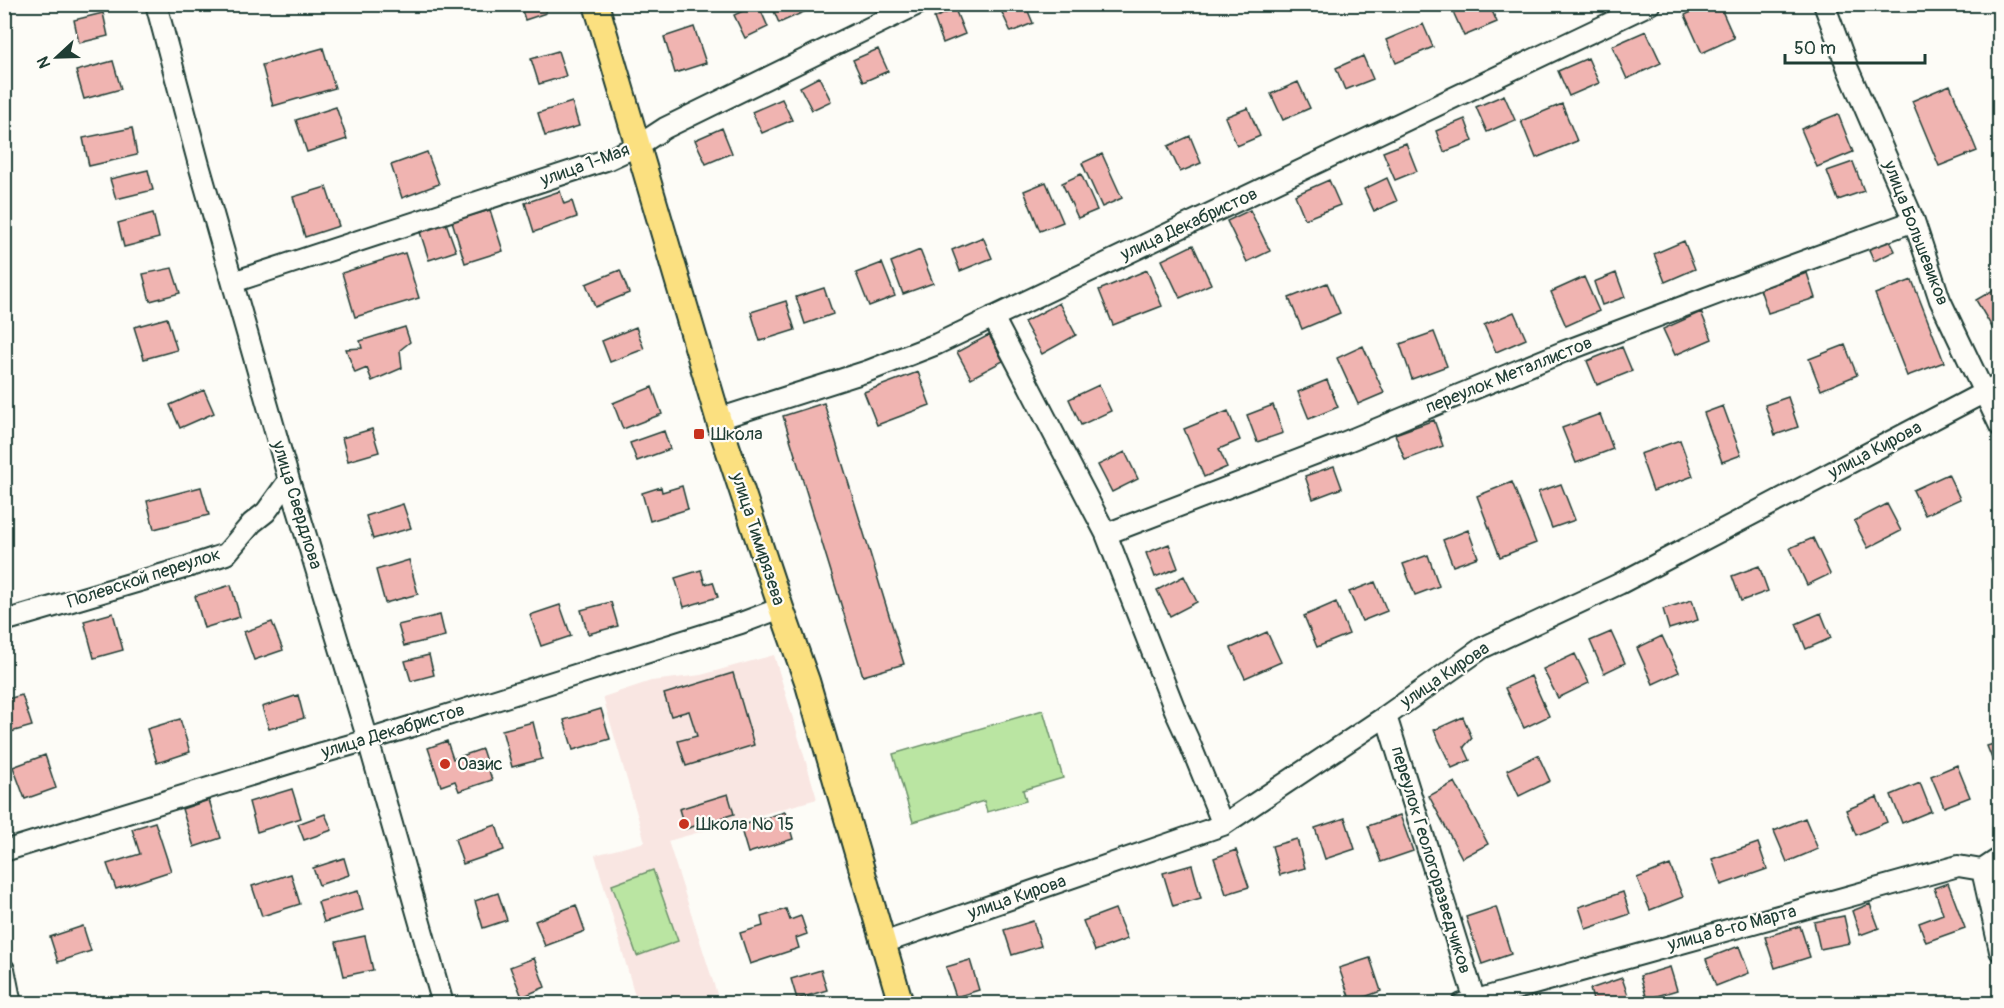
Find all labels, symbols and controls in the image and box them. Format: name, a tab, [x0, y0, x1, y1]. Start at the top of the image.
north arrow	[27, 27, 87, 87]
scale bar	[1785, 27, 1924, 65]
text: 50 m	[1794, 37, 1836, 60]
text: N	[33, 53, 55, 71]
street label: улица 1-Мая	[536, 138, 633, 192]
street label: улица Большевиков	[1877, 156, 1954, 309]
street label: улица Декабристов	[1116, 182, 1261, 266]
street label: переулок Металлистов	[1422, 331, 1596, 419]
street label: улица Кирова	[1823, 416, 1926, 485]
place label: Школа	[711, 423, 763, 446]
marker: Школа	[692, 427, 706, 441]
street label: улица Свердлова	[266, 437, 327, 572]
street label: улица Тимирязева	[725, 469, 790, 608]
street label: Полевской переулок	[64, 542, 224, 614]
street label: улица Кирова	[1395, 637, 1494, 714]
street label: улица Декабристов	[318, 698, 467, 764]
street label: переулок Геологоразведчиков	[1385, 744, 1477, 976]
place label: Оазис	[457, 753, 503, 776]
marker: Оазис	[438, 757, 452, 771]
place label: Школа № 15	[696, 813, 794, 836]
marker: Школа № 15	[677, 817, 691, 831]
street label: улица Кирова	[964, 869, 1069, 925]
street label: улица 8-го Марта	[1664, 900, 1799, 956]

